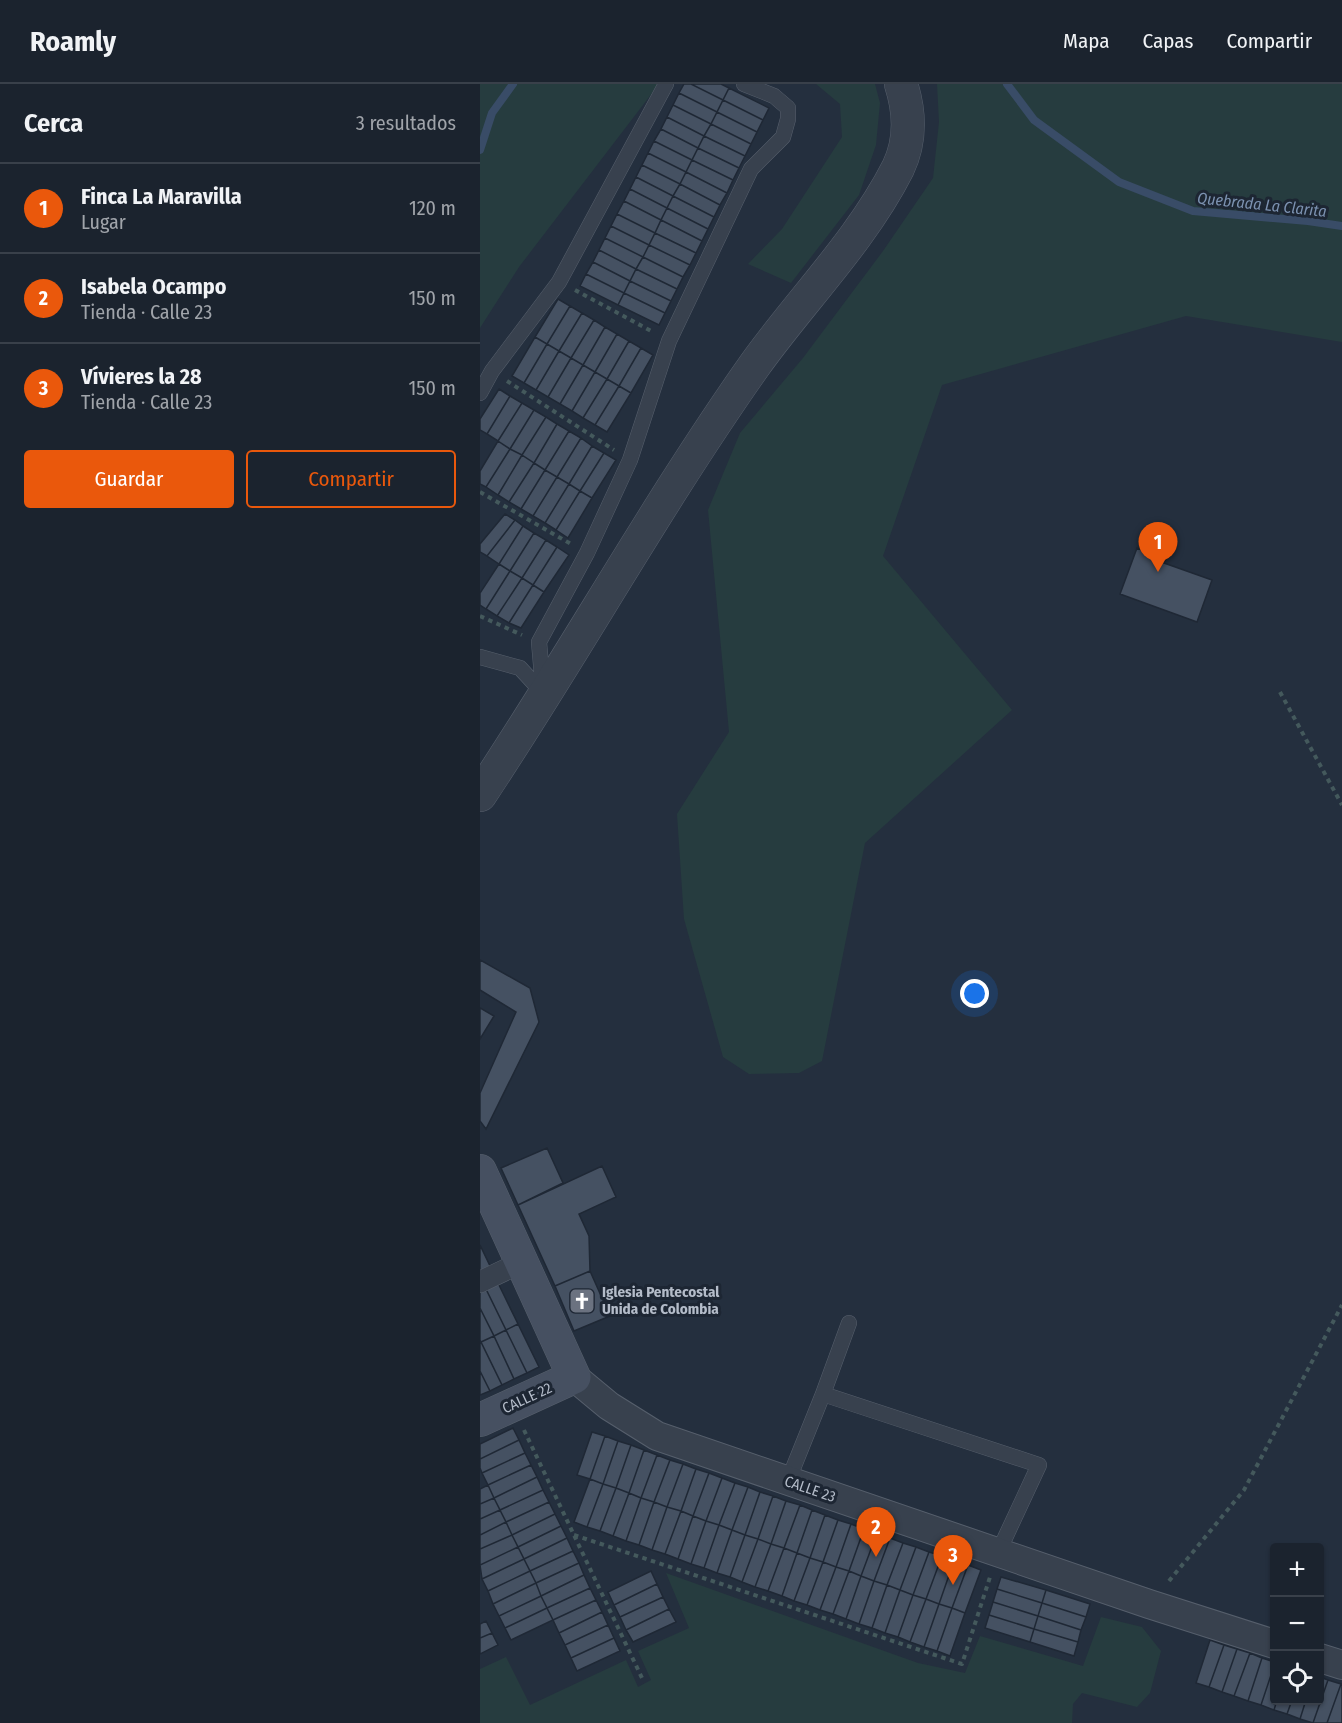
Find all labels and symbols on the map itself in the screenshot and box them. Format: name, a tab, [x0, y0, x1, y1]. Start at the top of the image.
water label: Quebrada La Clarita	[1196, 188, 1328, 221]
pin: 1	[1138, 522, 1178, 572]
your location	[960, 979, 989, 1008]
place label: Iglesia Pentecostal Unida de Colombia	[602, 1283, 720, 1318]
church icon: Iglesia Pentecostal Unida de Colombia	[567, 1286, 597, 1316]
street label: CALLE 22	[499, 1379, 555, 1417]
street label: CALLE 23	[782, 1472, 838, 1506]
pin: 2	[856, 1508, 896, 1557]
pin: 3	[934, 1536, 972, 1585]

